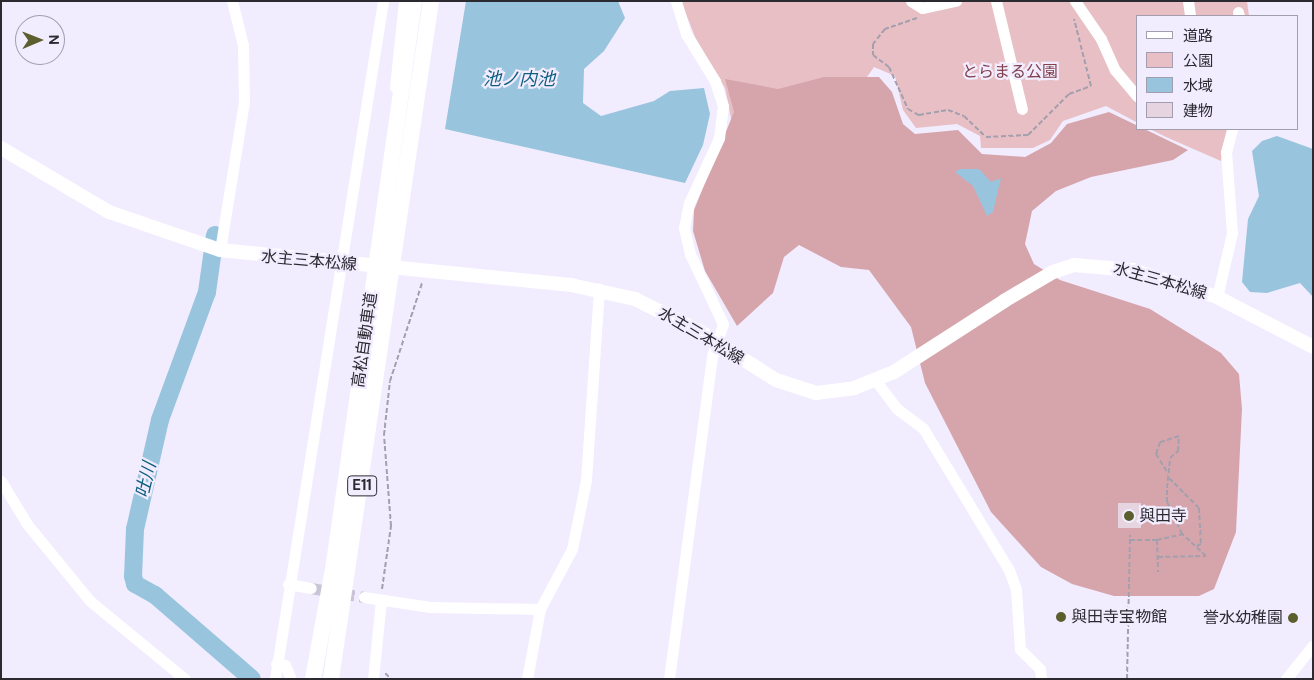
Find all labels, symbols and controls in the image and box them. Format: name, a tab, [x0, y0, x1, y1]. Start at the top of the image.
north arrow	[15, 15, 65, 65]
legend	[1136, 15, 1299, 130]
text: 道路	[1183, 26, 1213, 46]
text: N	[45, 34, 63, 45]
text: 公園	[1183, 51, 1213, 71]
park label: とらまる公園	[962, 62, 1058, 82]
water label: 池ノ内池	[483, 68, 555, 90]
text: 水域	[1183, 76, 1213, 96]
text: 建物	[1183, 101, 1213, 121]
street label: 水主三本松線	[260, 247, 358, 275]
street label: 水主三本松線	[1111, 259, 1209, 303]
street label: 高松自動車道	[349, 291, 381, 389]
street label: 水主三本松線	[655, 303, 747, 369]
water label: 吐川	[131, 460, 161, 500]
road number: E11	[347, 474, 377, 498]
place label: 與田寺	[1139, 506, 1187, 526]
marker: 與田寺	[1123, 510, 1135, 522]
place label: 與田寺宝物館	[1071, 607, 1167, 627]
place label: 誉水幼稚園	[1203, 608, 1283, 628]
marker: 與田寺宝物館	[1055, 611, 1067, 623]
marker: 誉水幼稚園	[1287, 612, 1299, 624]

